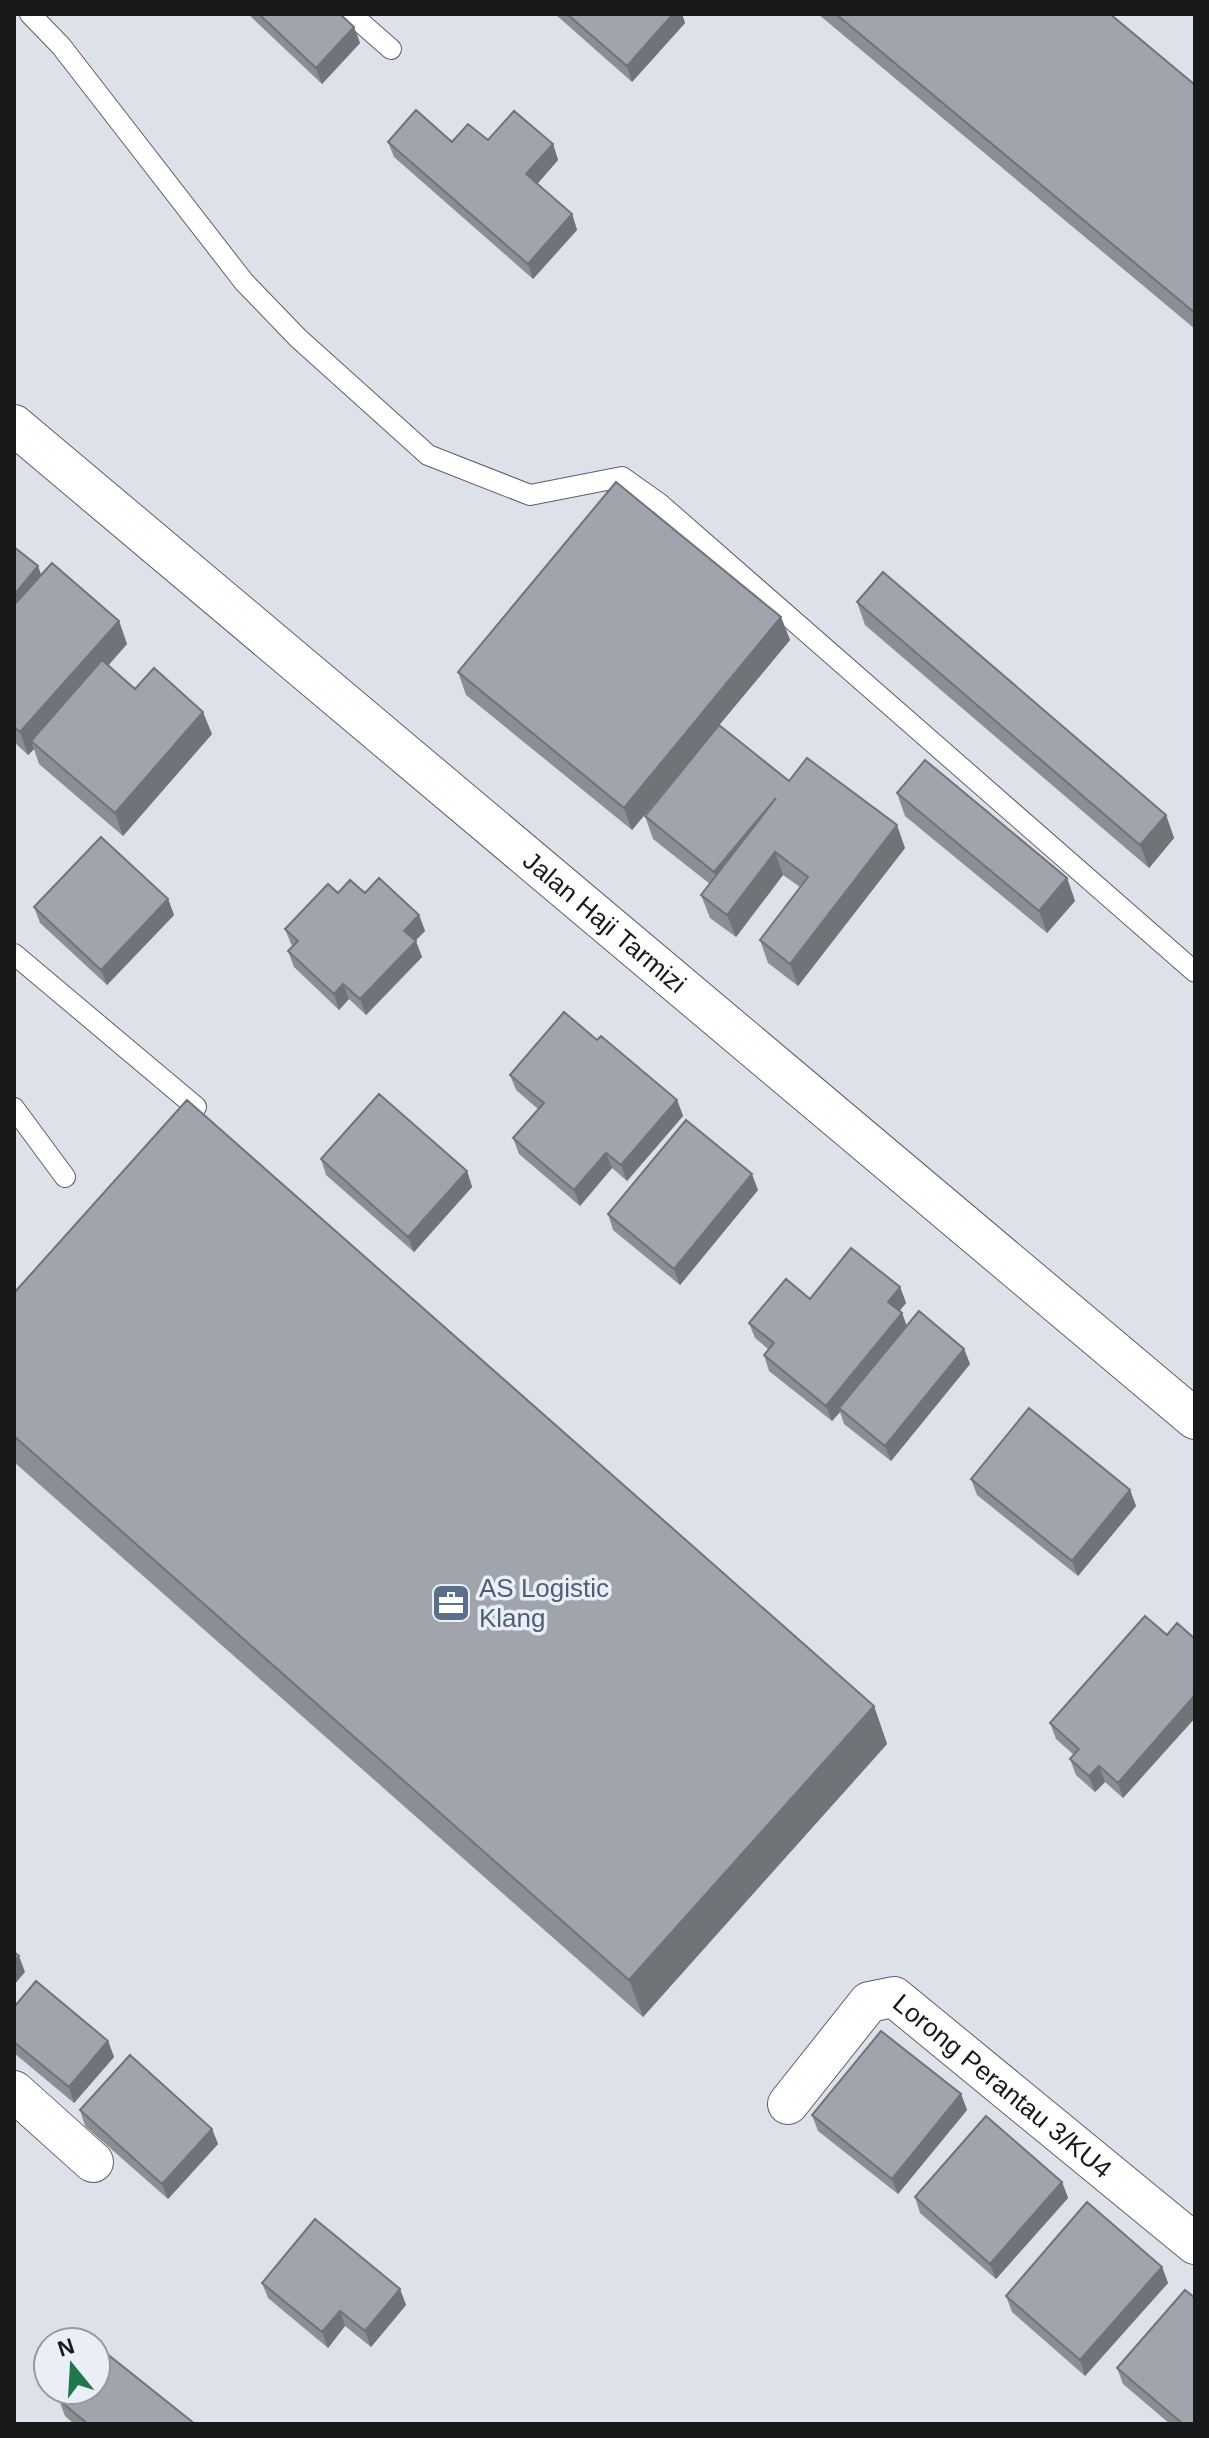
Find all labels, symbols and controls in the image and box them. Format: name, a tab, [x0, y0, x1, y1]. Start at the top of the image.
street label: Jalan Haji Tarmizi	[517, 845, 692, 999]
place label: AS Logistic Klang	[479, 1573, 609, 1633]
office icon: AS Logistic Klang	[430, 1582, 472, 1624]
street label: Lorong Perantau 3/KU4	[887, 1988, 1118, 2184]
north arrow	[32, 2326, 112, 2406]
text: N	[55, 2333, 77, 2362]

